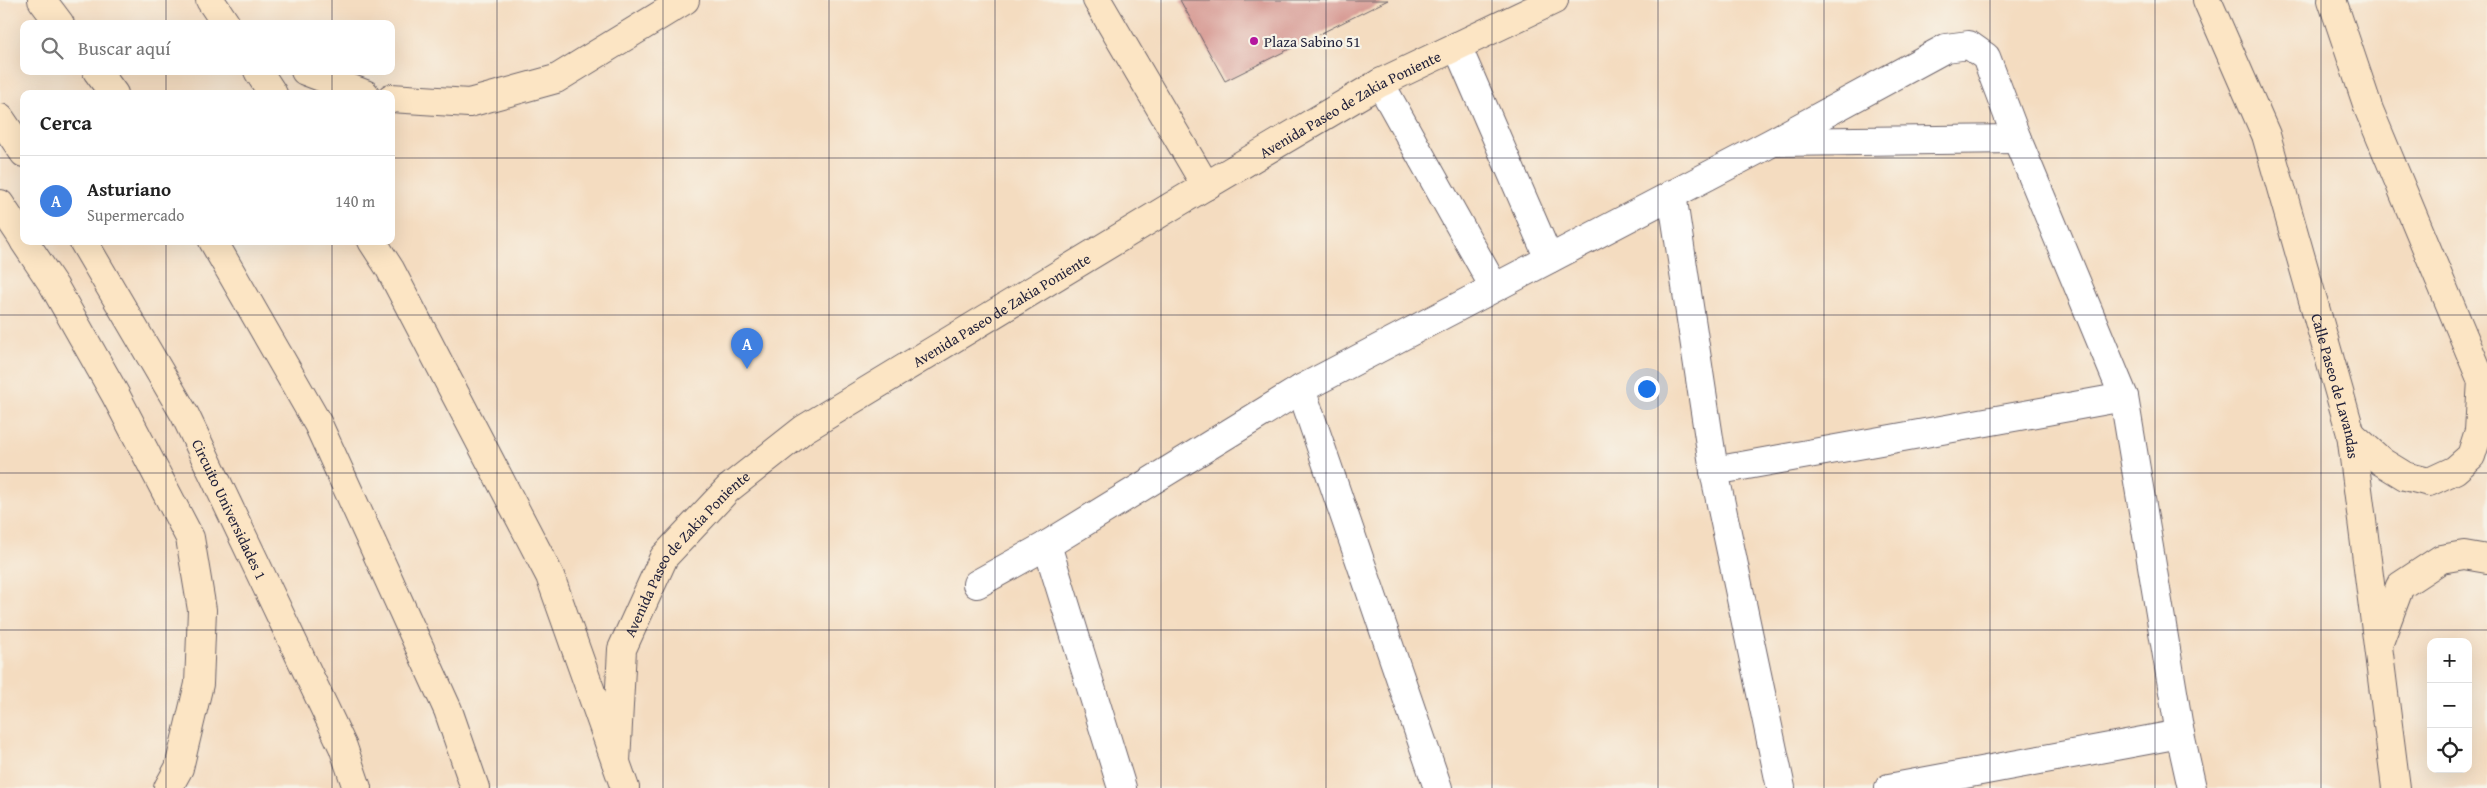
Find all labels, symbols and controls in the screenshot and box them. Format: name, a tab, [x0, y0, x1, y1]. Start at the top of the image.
search box	[20, 20, 395, 75]
place label: Plaza Sabino 51	[1264, 31, 1361, 52]
icon: search	[38, 34, 66, 62]
text: Buscar aquí	[78, 34, 171, 62]
marker: Plaza Sabino 51	[1248, 35, 1260, 47]
street label: Avenida Paseo de Zakia Poniente	[1255, 45, 1444, 163]
text: Cerca	[40, 107, 92, 138]
text: Asturiano	[87, 175, 171, 203]
text: A	[51, 189, 61, 213]
text: 140 m	[335, 189, 375, 213]
text: Supermercado	[87, 203, 185, 227]
street label: Avenida Paseo de Zakia Poniente	[908, 248, 1094, 372]
street label: Calle Paseo de Lavandas	[2307, 311, 2365, 460]
pin: A	[731, 328, 763, 369]
your location	[1634, 376, 1660, 402]
street label: Circuito Universidades 1	[187, 435, 272, 583]
street label: Avenida Paseo de Zakia Poniente	[618, 465, 754, 640]
map controls	[2427, 638, 2472, 773]
button: +	[2427, 638, 2472, 683]
button: −	[2427, 683, 2472, 728]
button: locate	[2427, 728, 2472, 773]

